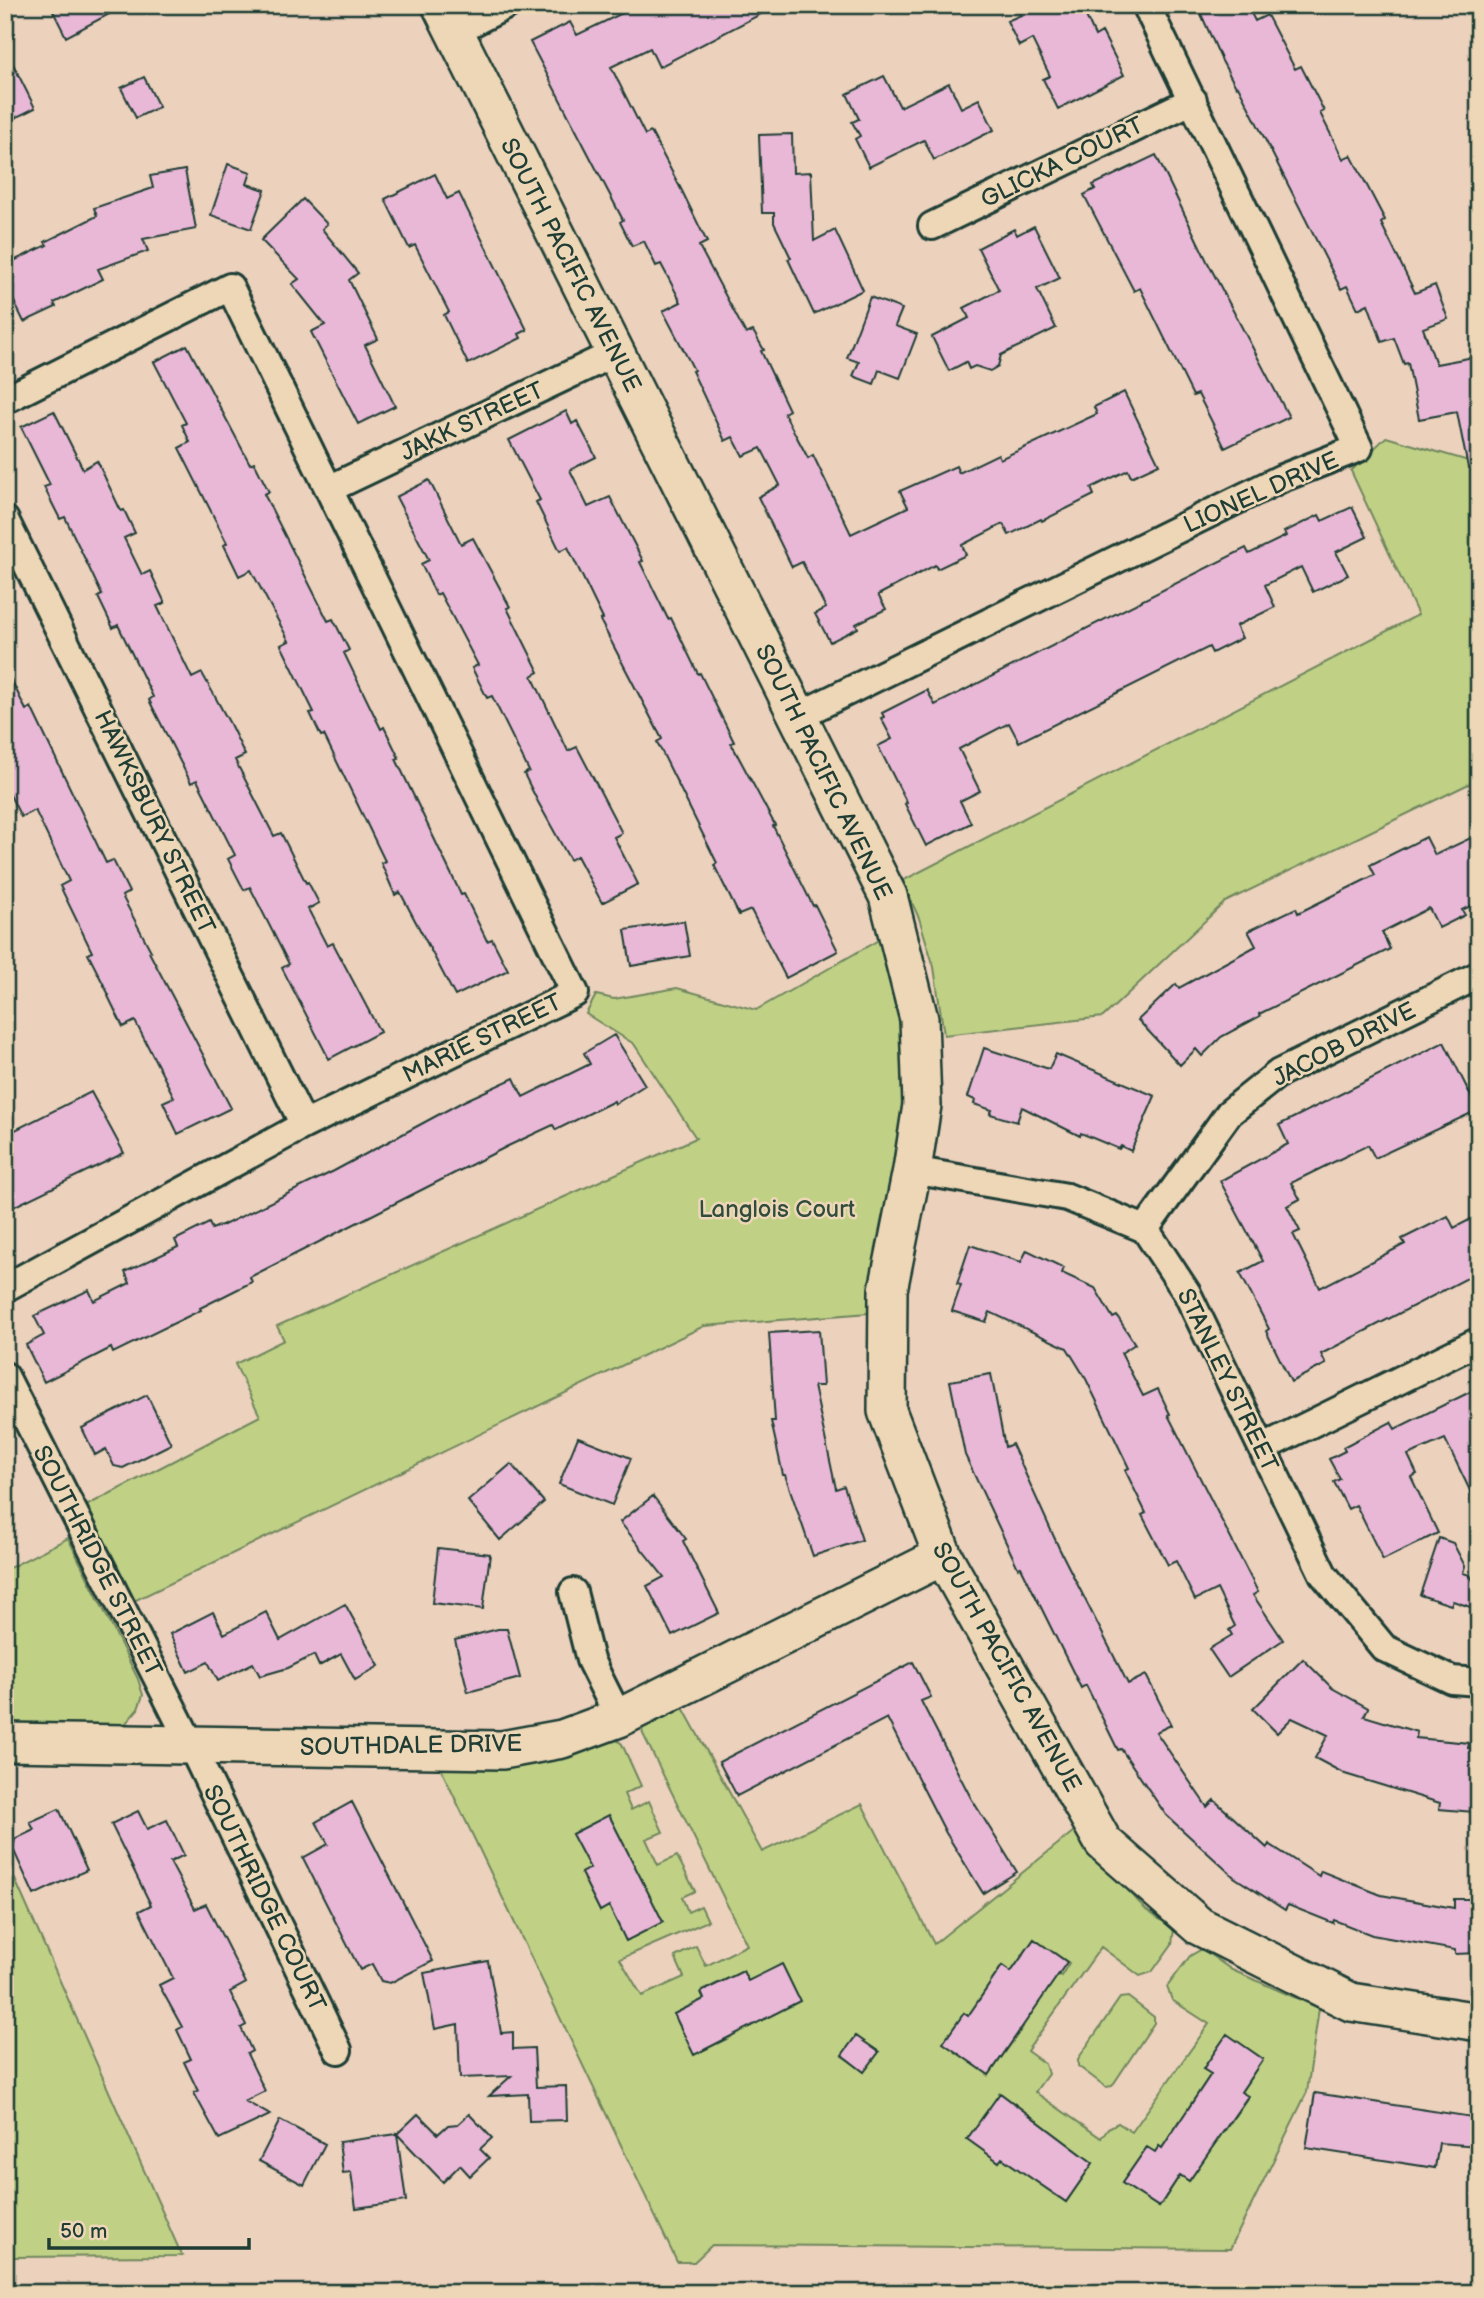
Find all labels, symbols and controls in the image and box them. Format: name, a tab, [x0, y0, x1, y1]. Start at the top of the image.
street label: GLICKA COURT	[976, 110, 1149, 214]
street label: SOUTH PACIFIC AVENUE	[494, 134, 647, 397]
street label: JAKK STREET	[396, 375, 549, 467]
street label: LIONEL DRIVE	[1179, 445, 1343, 540]
street label: SOUTH PACIFIC AVENUE	[749, 640, 898, 905]
street label: HAWKSBURY STREET	[88, 706, 222, 939]
street label: MARIE STREET	[398, 987, 567, 1089]
street label: JACOB DRIVE	[1268, 996, 1420, 1093]
park label: Langlois Court	[699, 1195, 856, 1224]
street label: STANLEY STREET	[1171, 1284, 1285, 1477]
street label: SOUTHRIDGE STREET	[27, 1441, 169, 1682]
street label: SOUTH PACIFIC AVENUE	[926, 1537, 1087, 1797]
street label: SOUTHDALE DRIVE	[300, 1729, 523, 1762]
street label: SOUTHRIDGE COURT	[197, 1780, 332, 2017]
scale bar	[49, 2207, 248, 2251]
text: 50 m	[60, 2219, 107, 2244]

